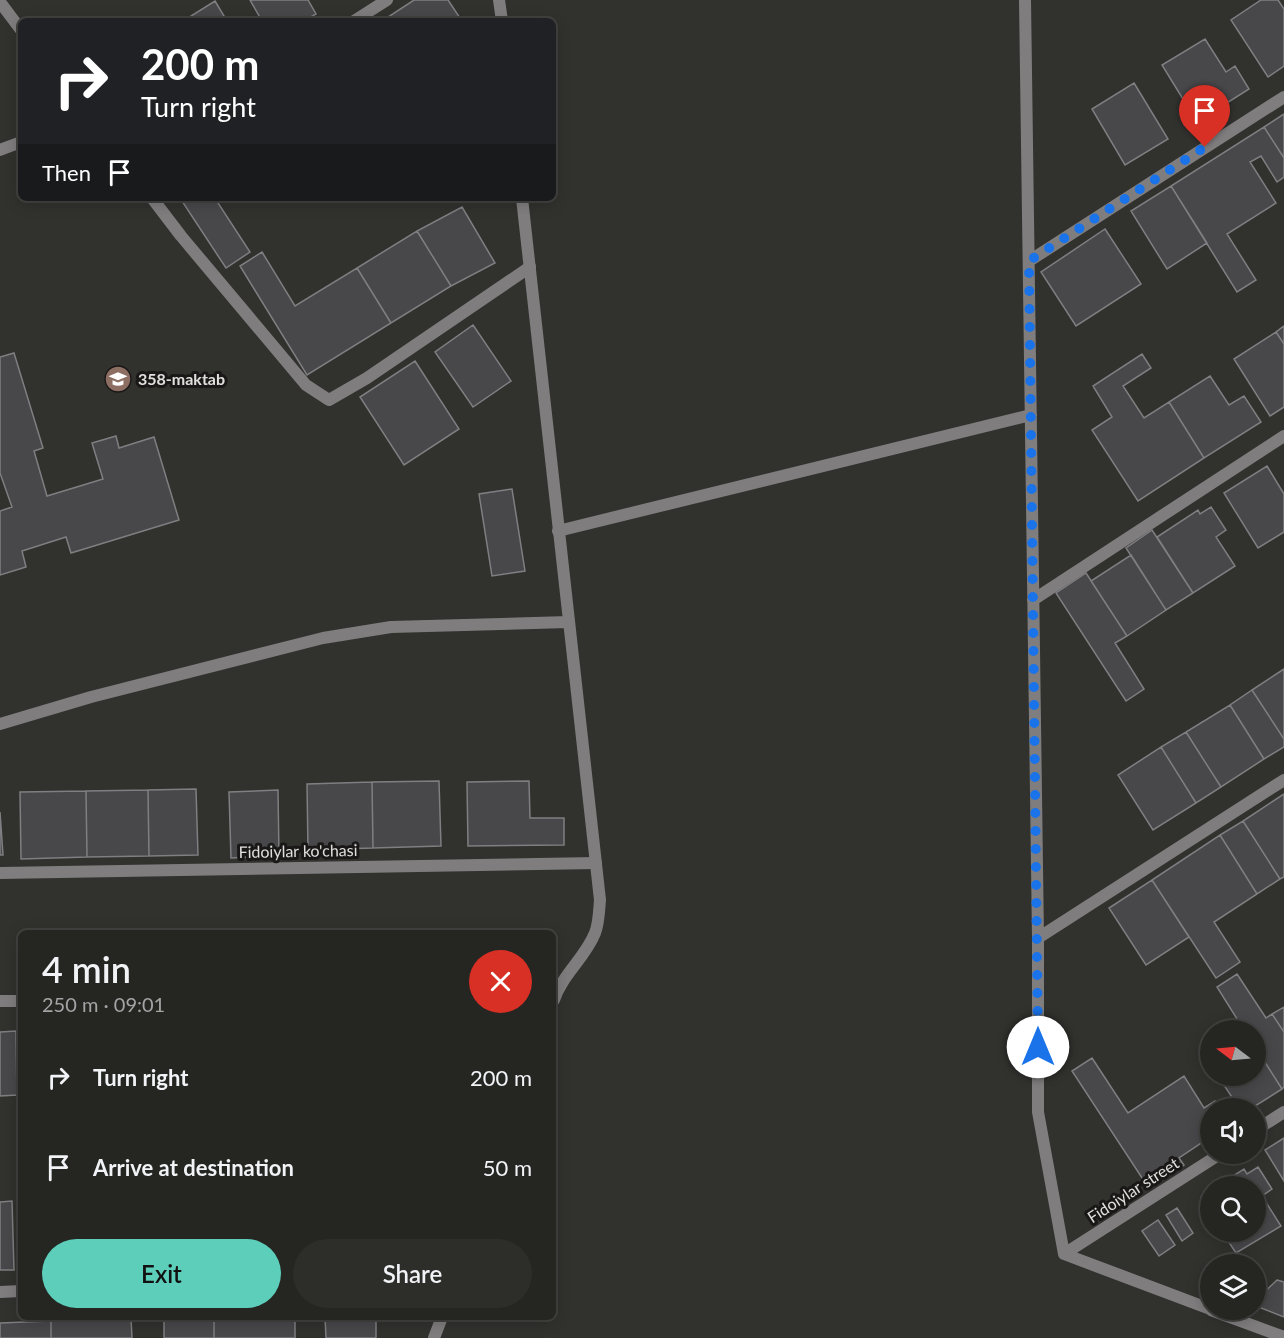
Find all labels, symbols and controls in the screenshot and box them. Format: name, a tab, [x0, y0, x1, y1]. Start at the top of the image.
text: 200 m	[141, 39, 259, 89]
icon: right	[42, 42, 120, 120]
pin	[1179, 85, 1230, 147]
text: Turn right	[141, 90, 256, 123]
icon: arrive	[1188, 94, 1221, 127]
icon: arrive	[103, 156, 136, 189]
text: Then	[42, 159, 91, 186]
school or university icon: 358-maktab	[103, 364, 133, 394]
place label: 358-maktab	[138, 369, 225, 388]
street label: Fidoiylar ko'chasi	[238, 840, 358, 861]
text: 4 min	[42, 947, 131, 991]
button: close	[469, 950, 532, 1013]
text: 250 m · 09:01	[42, 992, 165, 1016]
position arrow	[1006, 1015, 1070, 1079]
north arrow	[1200, 1020, 1266, 1086]
map controls	[1200, 1020, 1266, 1320]
icon: right	[42, 1061, 75, 1094]
text: Turn right	[93, 1064, 188, 1091]
text: 200 m	[470, 1064, 532, 1091]
button: sound	[1200, 1098, 1266, 1164]
icon: arrive	[42, 1151, 75, 1184]
street label: Fidoiylar street	[1084, 1153, 1182, 1226]
text: Arrive at destination	[93, 1154, 294, 1181]
text: 50 m	[483, 1154, 532, 1181]
button: search	[1200, 1176, 1266, 1242]
button: Exit	[42, 1239, 281, 1308]
button: Share	[293, 1239, 532, 1308]
button: layers	[1200, 1254, 1266, 1320]

